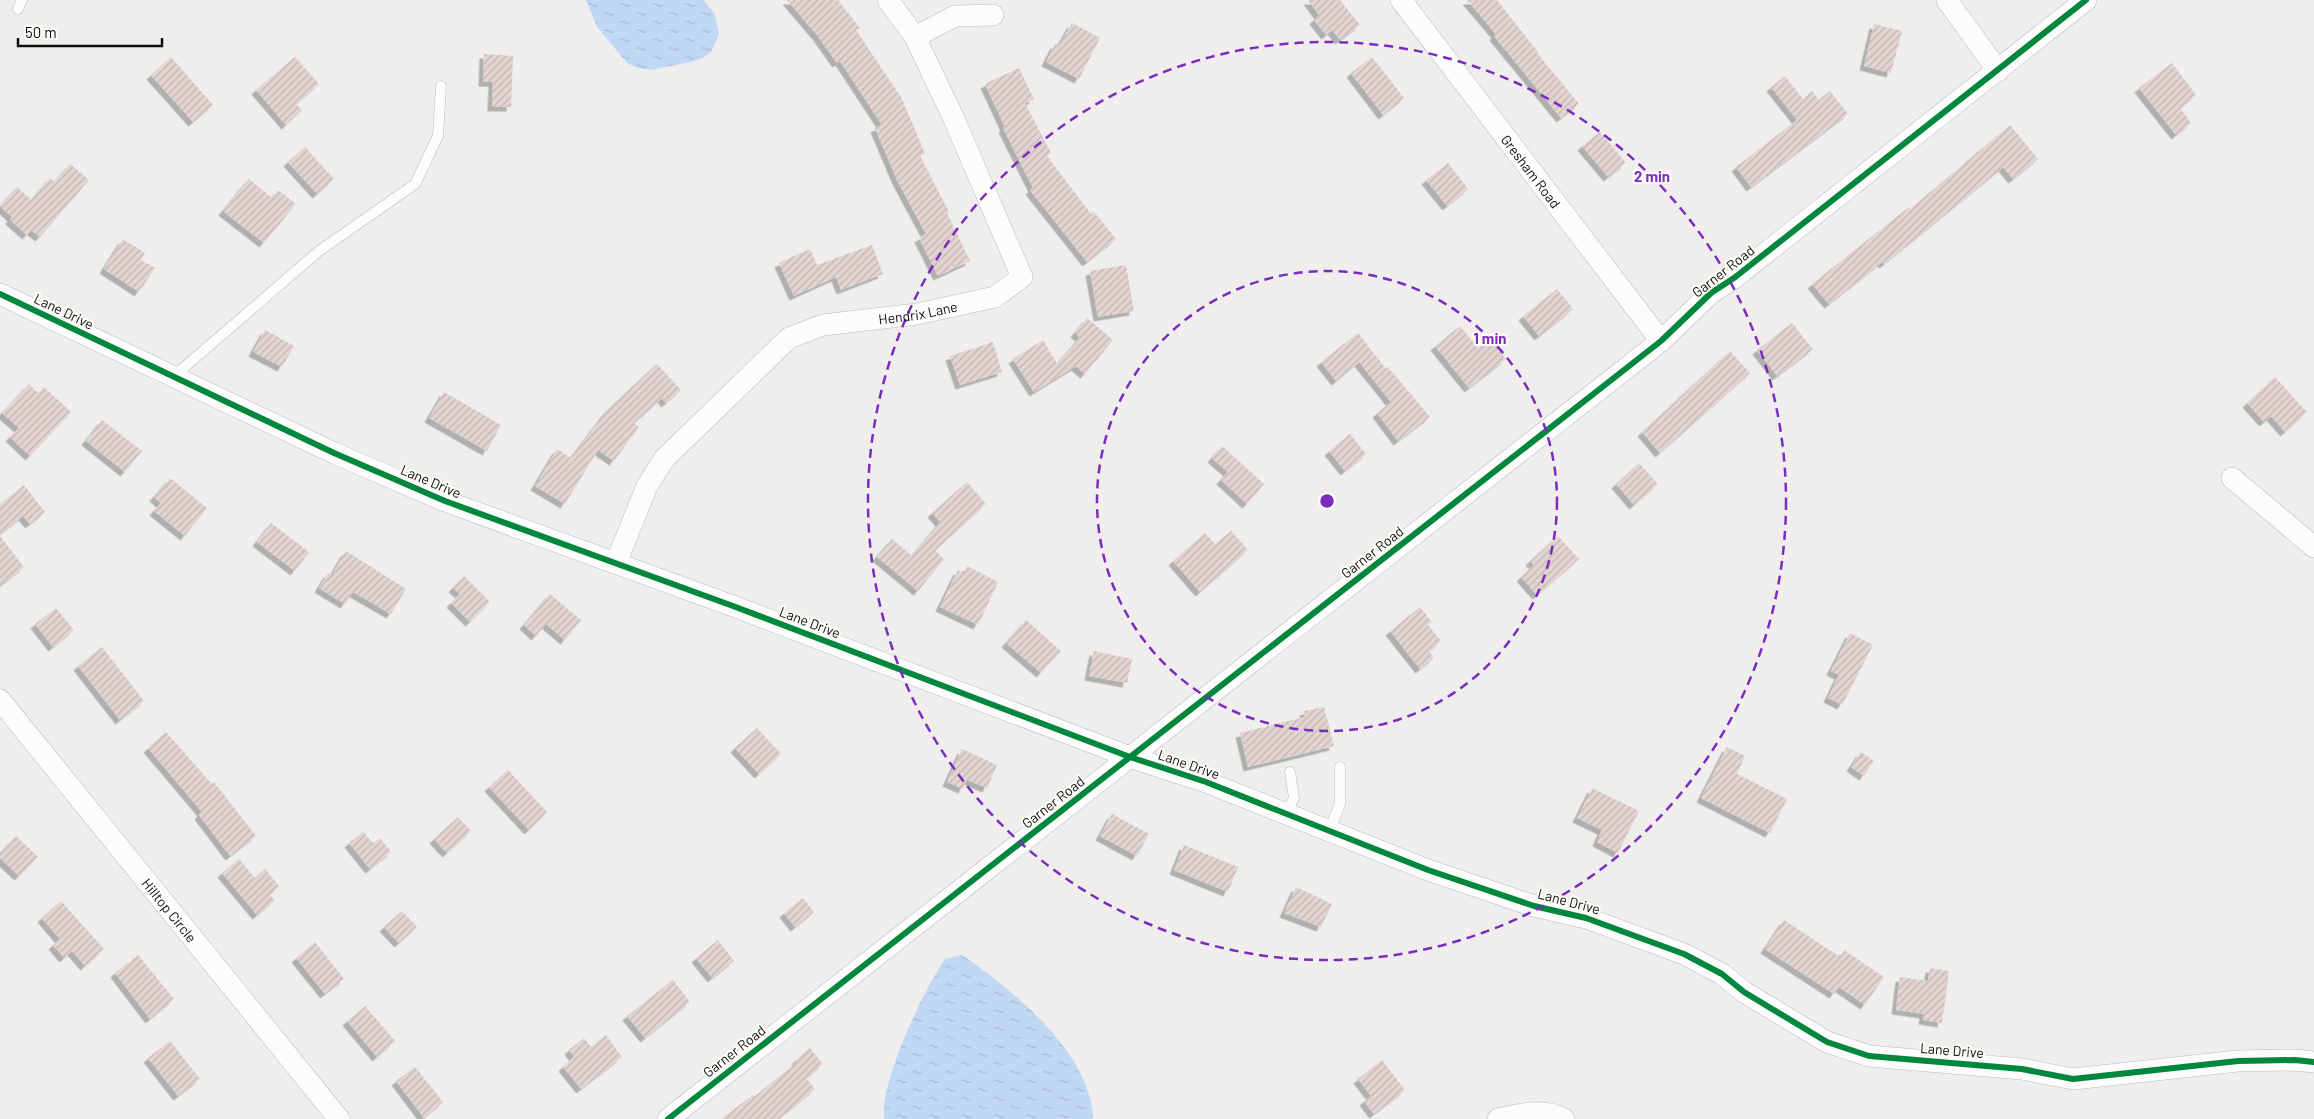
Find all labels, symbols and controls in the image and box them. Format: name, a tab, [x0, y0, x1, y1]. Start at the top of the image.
scale bar	[18, 15, 161, 47]
text: 50 m	[25, 23, 57, 41]
street label: Gresham Road	[1498, 131, 1565, 211]
text: 2 min	[1634, 167, 1670, 185]
street label: Garner Road	[1688, 241, 1758, 301]
street label: Lane Drive	[32, 289, 96, 333]
street label: Hendrix Lane	[877, 297, 959, 327]
text: 1 min	[1474, 329, 1506, 347]
street label: Lane Drive	[398, 461, 464, 501]
centre of rings	[1318, 492, 1336, 510]
street label: Garner Road	[1337, 522, 1407, 582]
street label: Lane Drive	[777, 603, 843, 641]
street label: Lane Drive	[1156, 746, 1222, 782]
street label: Garner Road	[1018, 772, 1088, 832]
street label: Hilltop Circle	[139, 874, 201, 945]
street label: Lane Drive	[1536, 885, 1602, 917]
street label: Garner Road	[699, 1021, 769, 1081]
street label: Lane Drive	[1919, 1039, 1985, 1061]

